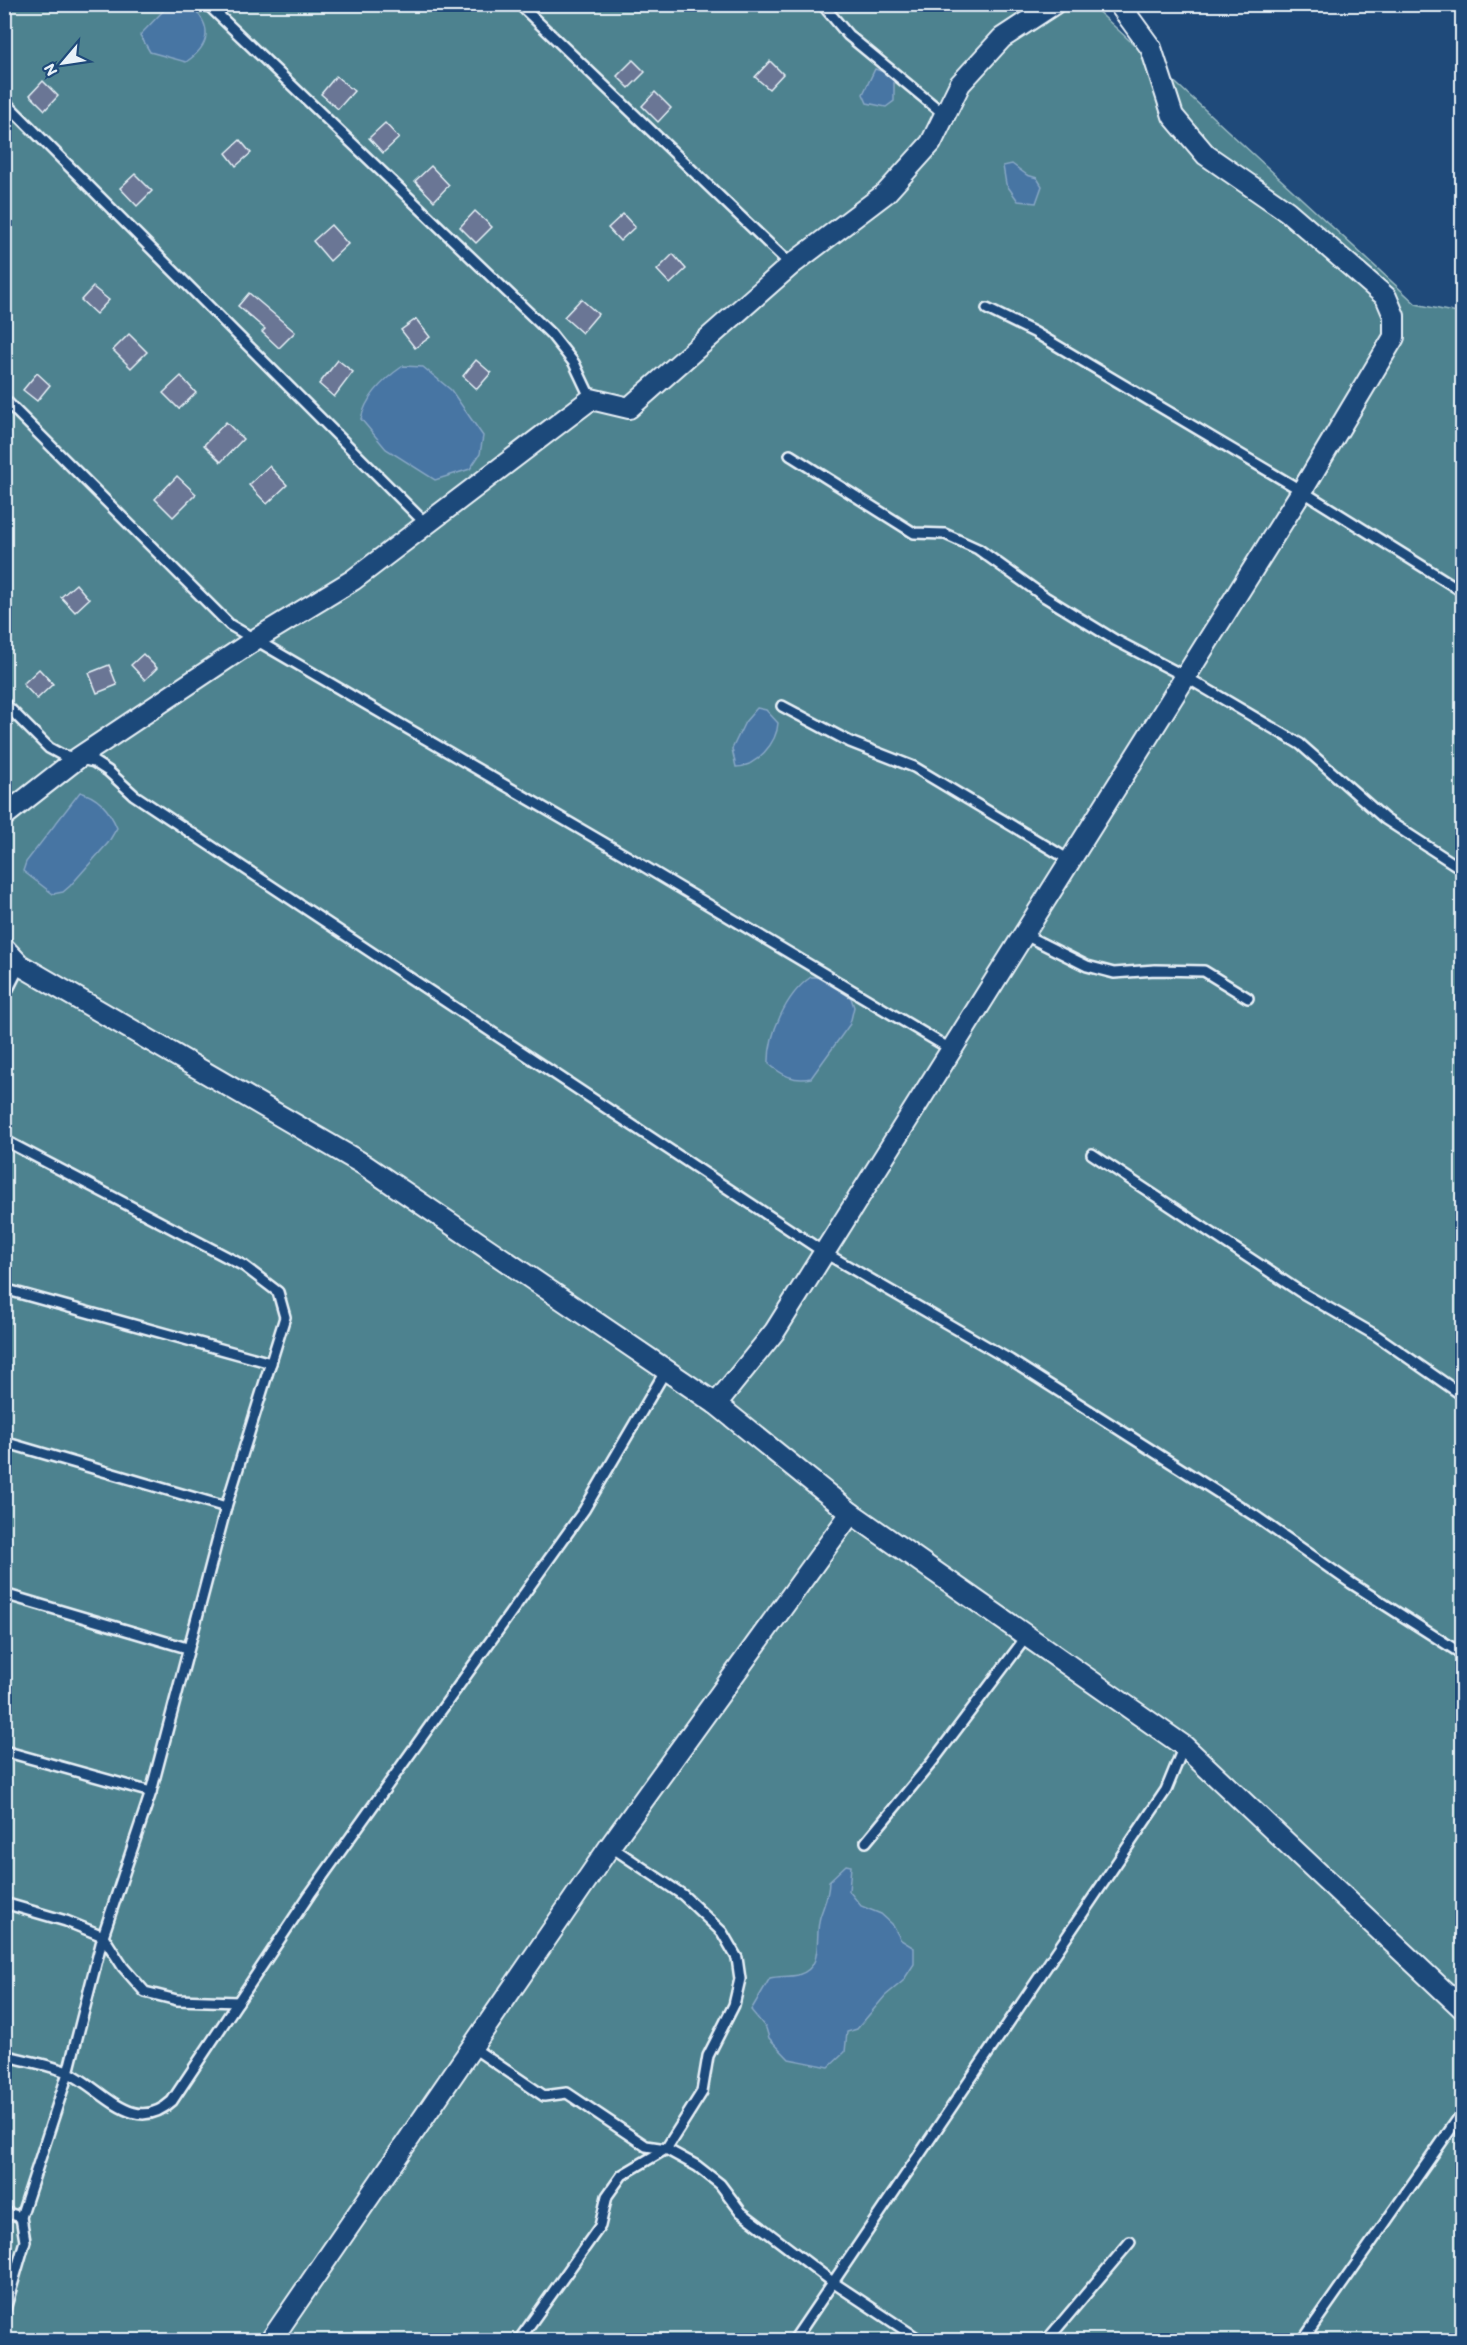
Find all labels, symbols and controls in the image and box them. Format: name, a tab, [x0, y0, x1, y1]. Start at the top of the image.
north arrow	[33, 33, 93, 93]
text: N	[39, 61, 61, 79]

